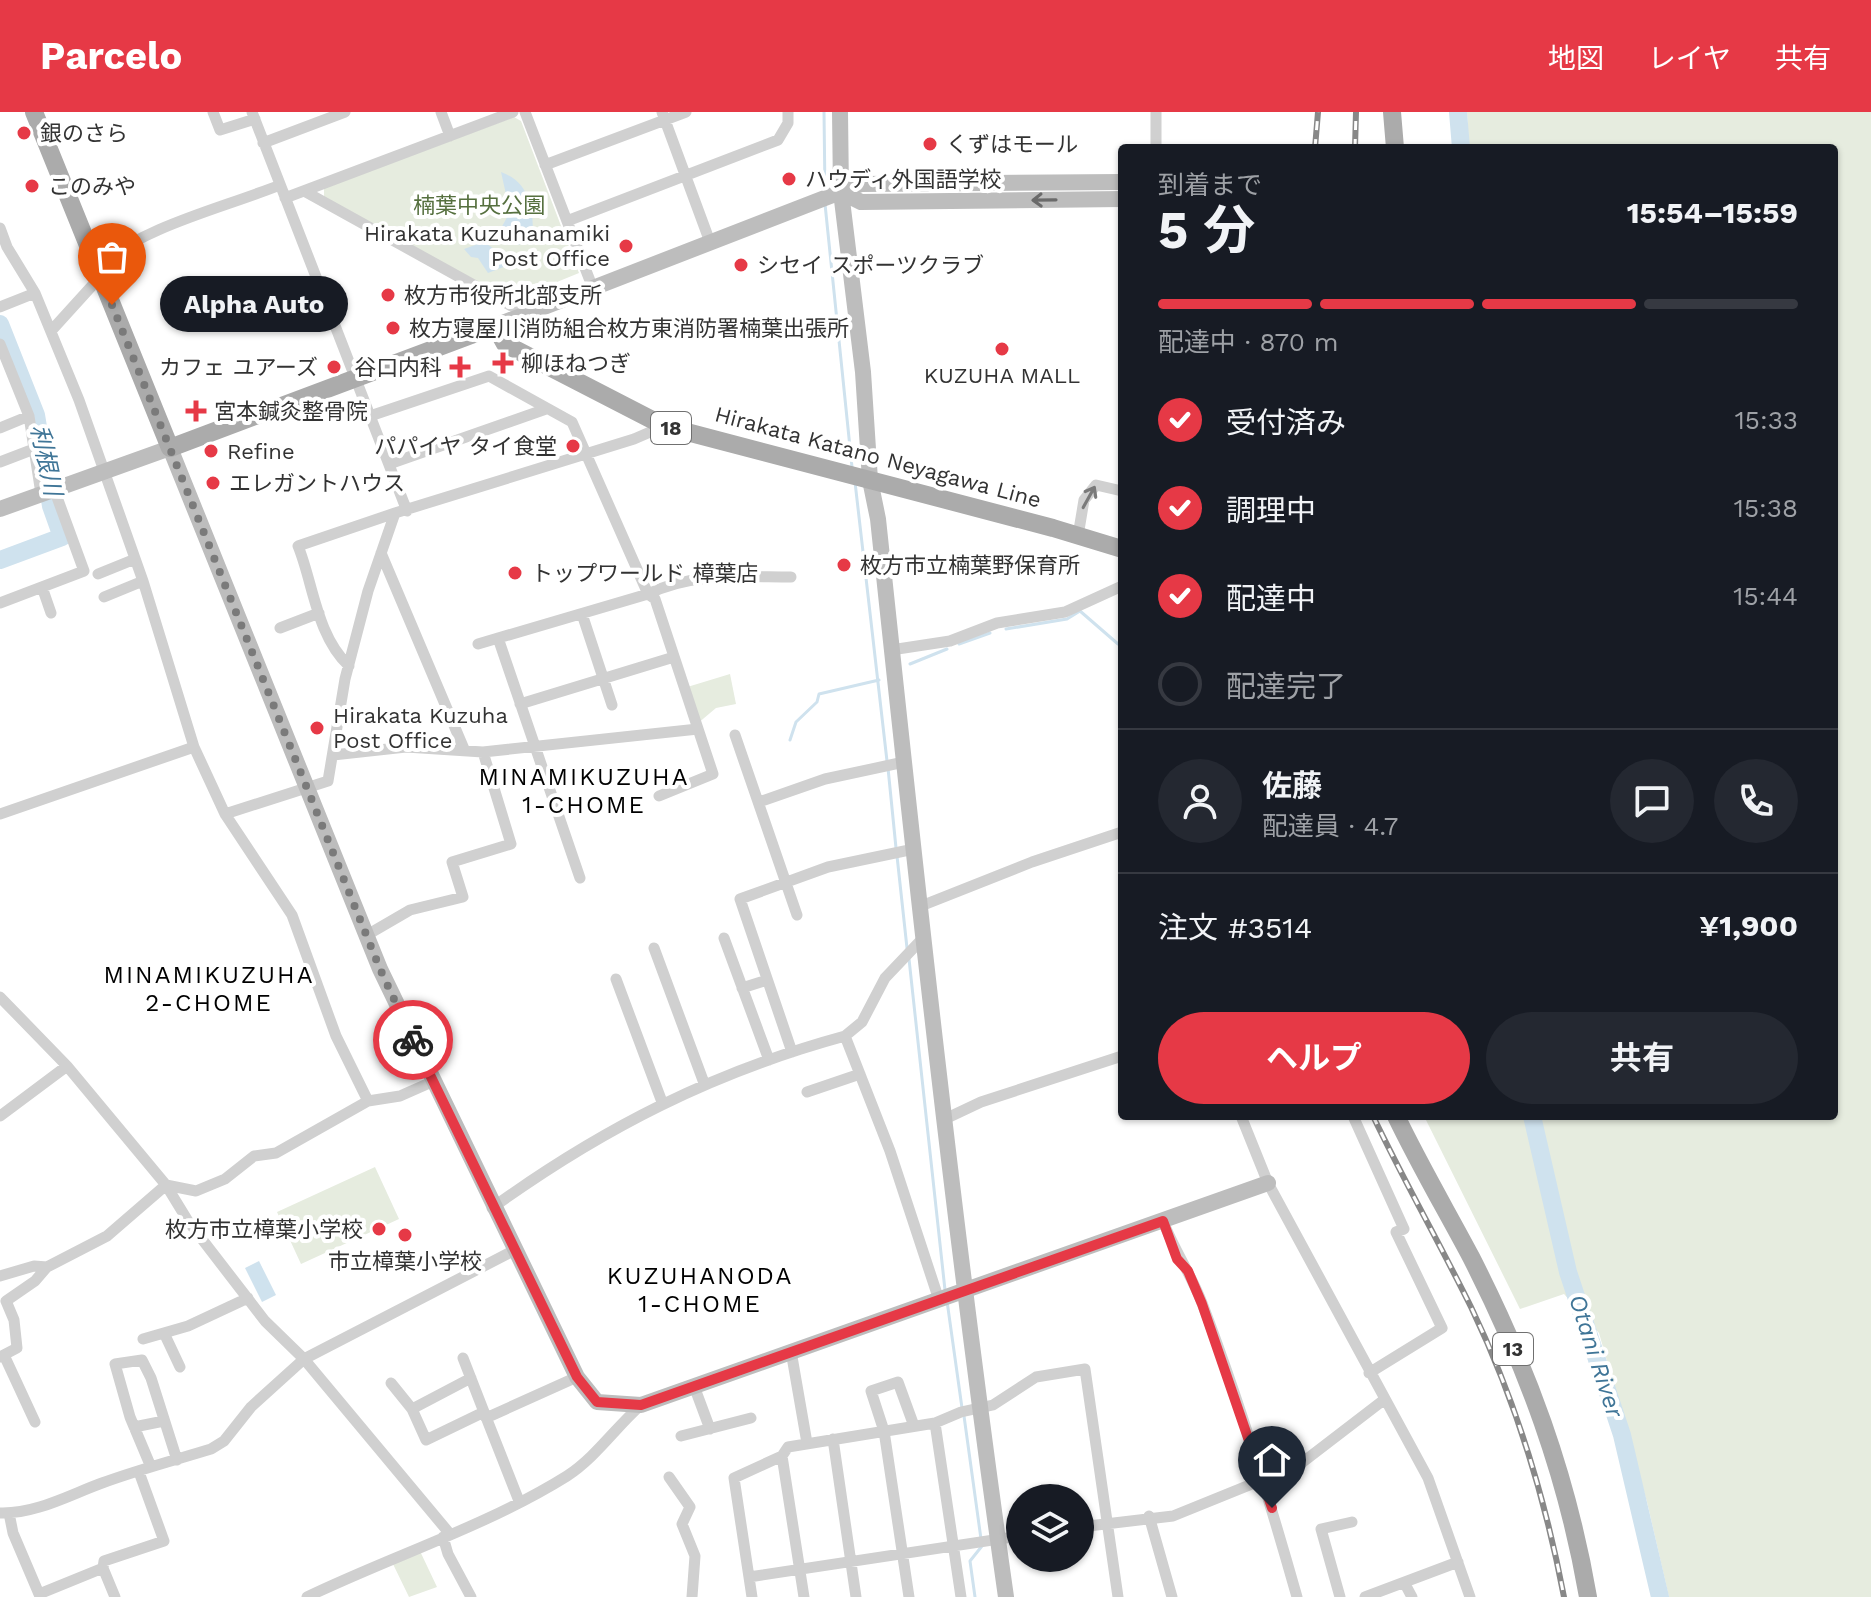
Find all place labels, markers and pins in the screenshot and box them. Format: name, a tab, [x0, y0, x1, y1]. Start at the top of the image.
place label: 銀のさら	[40, 121, 128, 146]
marker: 銀のさら	[15, 124, 33, 142]
place label: くずはモール	[946, 132, 1078, 157]
marker: くずはモール	[921, 135, 939, 153]
place label: ハウディ外国語学校	[805, 167, 1001, 192]
marker: ハウディ外国語学校	[780, 170, 798, 188]
place label: このみや	[48, 174, 136, 199]
marker: このみや	[23, 177, 41, 195]
place label: Hirakata Kuzuhanamiki Post Office	[364, 221, 610, 271]
pin	[78, 223, 146, 305]
marker: Hirakata Kuzuhanamiki Post Office	[617, 237, 635, 255]
place label: シセイ スポーツクラブ	[757, 253, 984, 278]
marker: シセイ スポーツクラブ	[732, 256, 750, 274]
callout: Alpha Auto	[160, 277, 348, 333]
place label: 枚方市役所北部支所	[404, 283, 602, 308]
marker: 枚方市役所北部支所	[379, 286, 397, 304]
place label: 枚方寝屋川消防組合枚方東消防署楠葉出張所	[409, 316, 849, 341]
marker: 枚方寝屋川消防組合枚方東消防署楠葉出張所	[384, 319, 402, 337]
marker: KUZUHA MALL	[993, 340, 1011, 358]
place label: 柳ほねつぎ	[521, 351, 631, 376]
marker: 柳ほねつぎ	[492, 352, 514, 374]
place label: カフェ ユアーズ	[159, 355, 318, 380]
place label: 谷口内科	[354, 355, 442, 380]
marker: 谷口内科	[449, 356, 471, 378]
marker: カフェ ユアーズ	[325, 358, 343, 376]
place label: KUZUHA MALL	[924, 363, 1080, 388]
place label: 宮本鍼灸整骨院	[214, 399, 368, 424]
marker: 宮本鍼灸整骨院	[185, 400, 207, 422]
place label: パパイヤ タイ食堂	[374, 434, 557, 459]
marker: パパイヤ タイ食堂	[564, 437, 582, 455]
place label: Refine	[227, 439, 295, 464]
marker: Refine	[202, 442, 220, 460]
place label: エレガントハウス	[229, 471, 405, 496]
marker: エレガントハウス	[204, 474, 222, 492]
place label: 枚方市立楠葉野保育所	[860, 553, 1080, 578]
marker: 枚方市立楠葉野保育所	[835, 556, 853, 574]
place label: トップワールド 樟葉店	[531, 561, 759, 586]
marker: トップワールド 樟葉店	[506, 564, 524, 582]
place label: Hirakata Kuzuha Post Office	[333, 703, 508, 753]
marker: Hirakata Kuzuha Post Office	[308, 719, 326, 737]
place label: 枚方市立樟葉小学校	[165, 1217, 363, 1242]
marker: 枚方市立樟葉小学校	[370, 1220, 388, 1238]
marker: 市立樟葉小学校	[396, 1226, 414, 1244]
place label: 市立樟葉小学校	[328, 1249, 482, 1274]
pin	[1238, 1426, 1306, 1508]

